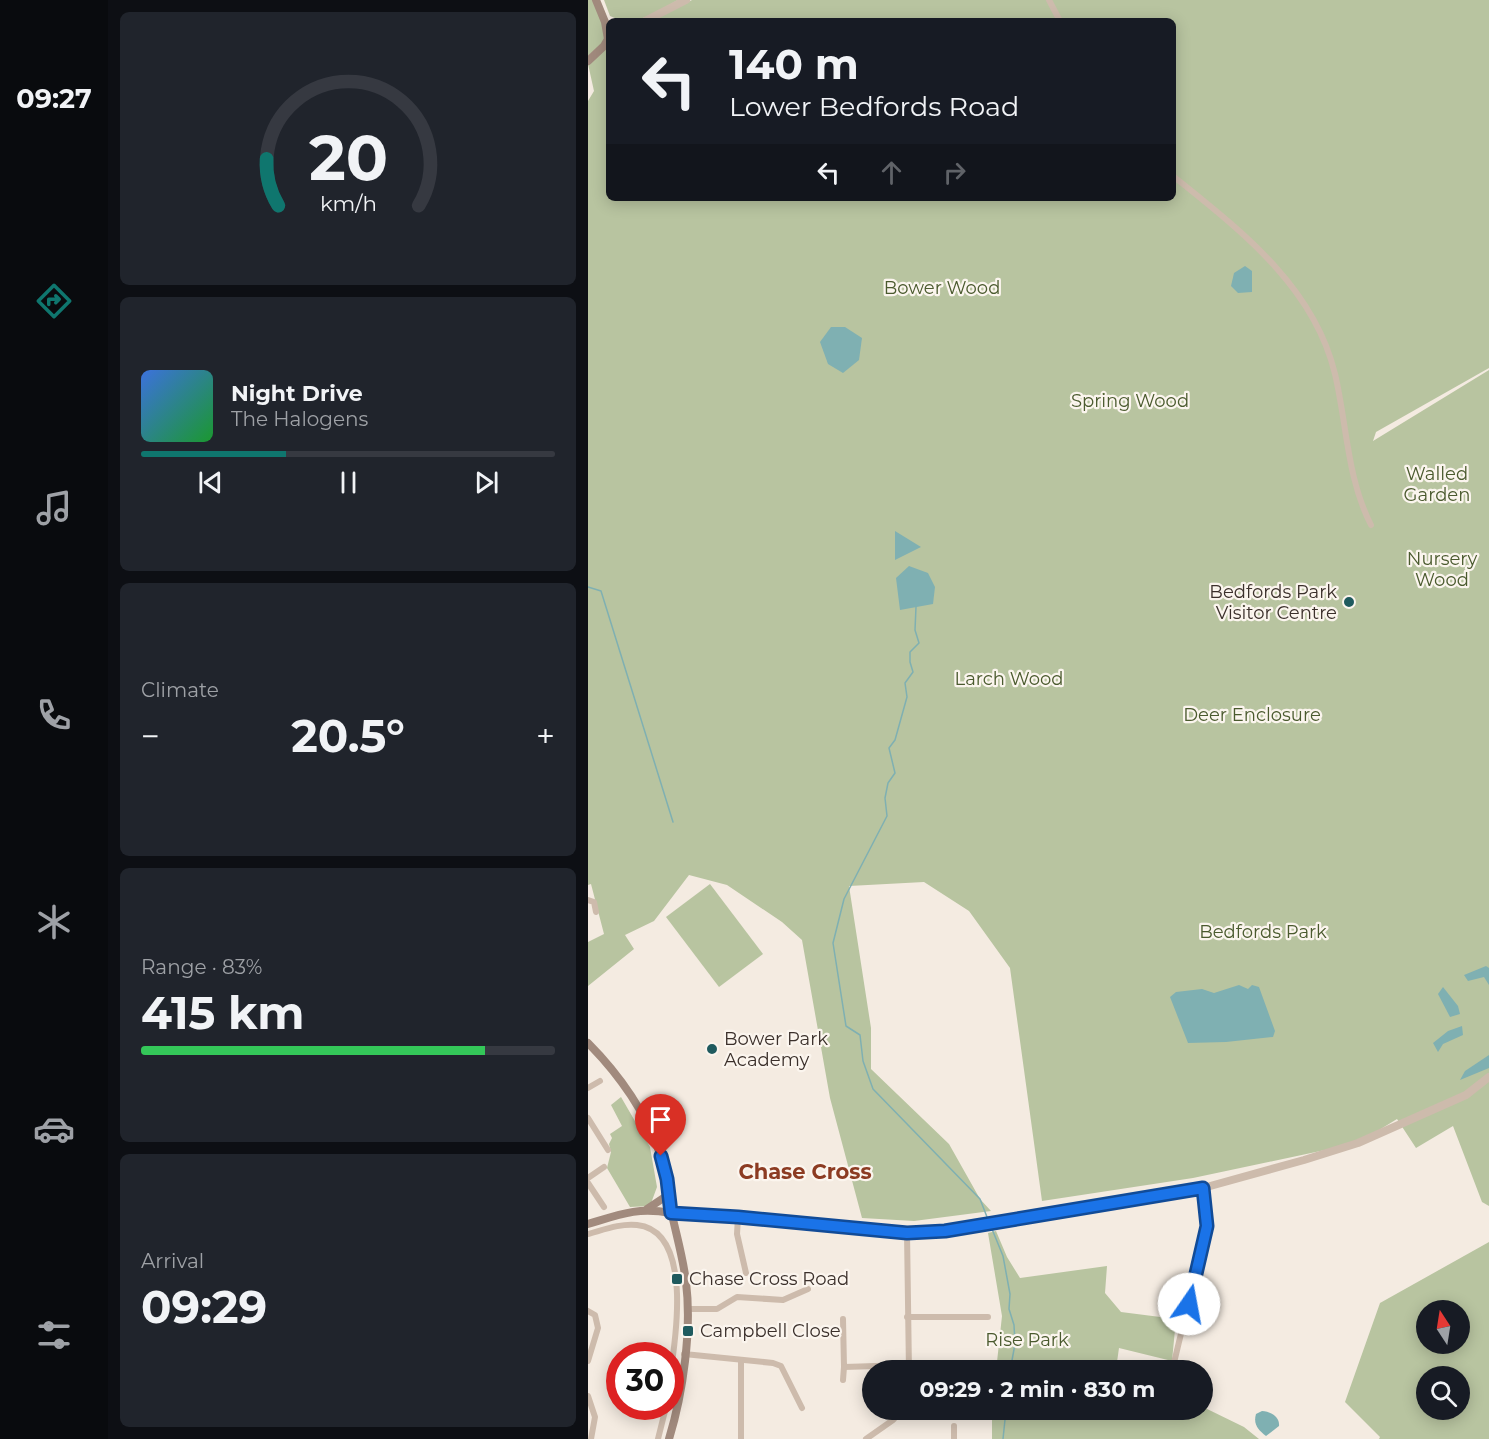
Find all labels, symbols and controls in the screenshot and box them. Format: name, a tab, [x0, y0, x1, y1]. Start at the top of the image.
text: 140 m	[729, 38, 859, 90]
icon: left	[630, 42, 708, 120]
text: 09:27	[16, 82, 92, 115]
text: Lower Bedfords Road	[729, 90, 1019, 123]
text: 20	[308, 120, 388, 196]
icon: left	[812, 156, 845, 189]
icon: ahead	[875, 156, 908, 189]
icon: right	[938, 156, 971, 189]
text: km/h	[319, 190, 377, 216]
park label: Bower Wood	[884, 277, 1000, 299]
icon: directions	[33, 280, 75, 322]
text: Night Drive	[231, 380, 363, 407]
park label: Spring Wood	[1071, 390, 1189, 412]
text: The Halogens	[231, 407, 368, 431]
park label: Walled Garden	[1404, 463, 1470, 506]
icon: previous	[194, 466, 227, 499]
icon: pause	[332, 466, 365, 499]
icon: next	[470, 466, 503, 499]
icon: music	[33, 487, 75, 529]
park label: Nursery Wood	[1407, 548, 1477, 591]
place label: Bedfords Park Visitor Centre	[1209, 581, 1337, 624]
marker: Bedfords Park Visitor Centre	[1342, 595, 1356, 609]
park label: Larch Wood	[955, 668, 1063, 690]
text: Climate	[141, 678, 219, 702]
icon: phone	[33, 694, 75, 736]
park label: Deer Enclosure	[1183, 704, 1321, 726]
text: 20.5°	[291, 708, 405, 763]
text: −	[141, 716, 160, 756]
text: +	[536, 716, 555, 756]
icon: climate	[33, 901, 75, 943]
park label: Bedfords Park	[1199, 921, 1327, 943]
text: Range · 83%	[141, 955, 262, 979]
text: 415 km	[141, 985, 305, 1040]
place label: Bower Park Academy	[724, 1028, 828, 1071]
marker: Bower Park Academy	[705, 1042, 719, 1056]
pin	[635, 1094, 686, 1156]
icon: arrive	[644, 1103, 677, 1136]
icon: car	[33, 1108, 75, 1150]
district label: Chase Cross	[738, 1159, 872, 1184]
text: Arrival	[141, 1249, 204, 1273]
place label: Chase Cross Road	[689, 1268, 849, 1290]
marker: Chase Cross Road	[670, 1272, 684, 1286]
position arrow	[1157, 1272, 1221, 1336]
text: 09:29	[141, 1279, 267, 1334]
north arrow	[1416, 1300, 1470, 1354]
map controls	[1416, 1300, 1470, 1420]
icon: filters	[33, 1314, 75, 1356]
place label: Campbell Close	[700, 1320, 841, 1342]
marker: Campbell Close	[681, 1324, 695, 1338]
park label: Rise Park	[985, 1329, 1069, 1351]
speed limit sign: 30	[606, 1342, 684, 1420]
button: search	[1416, 1366, 1470, 1420]
text: 09:29 · 2 min · 830 m	[920, 1376, 1155, 1403]

